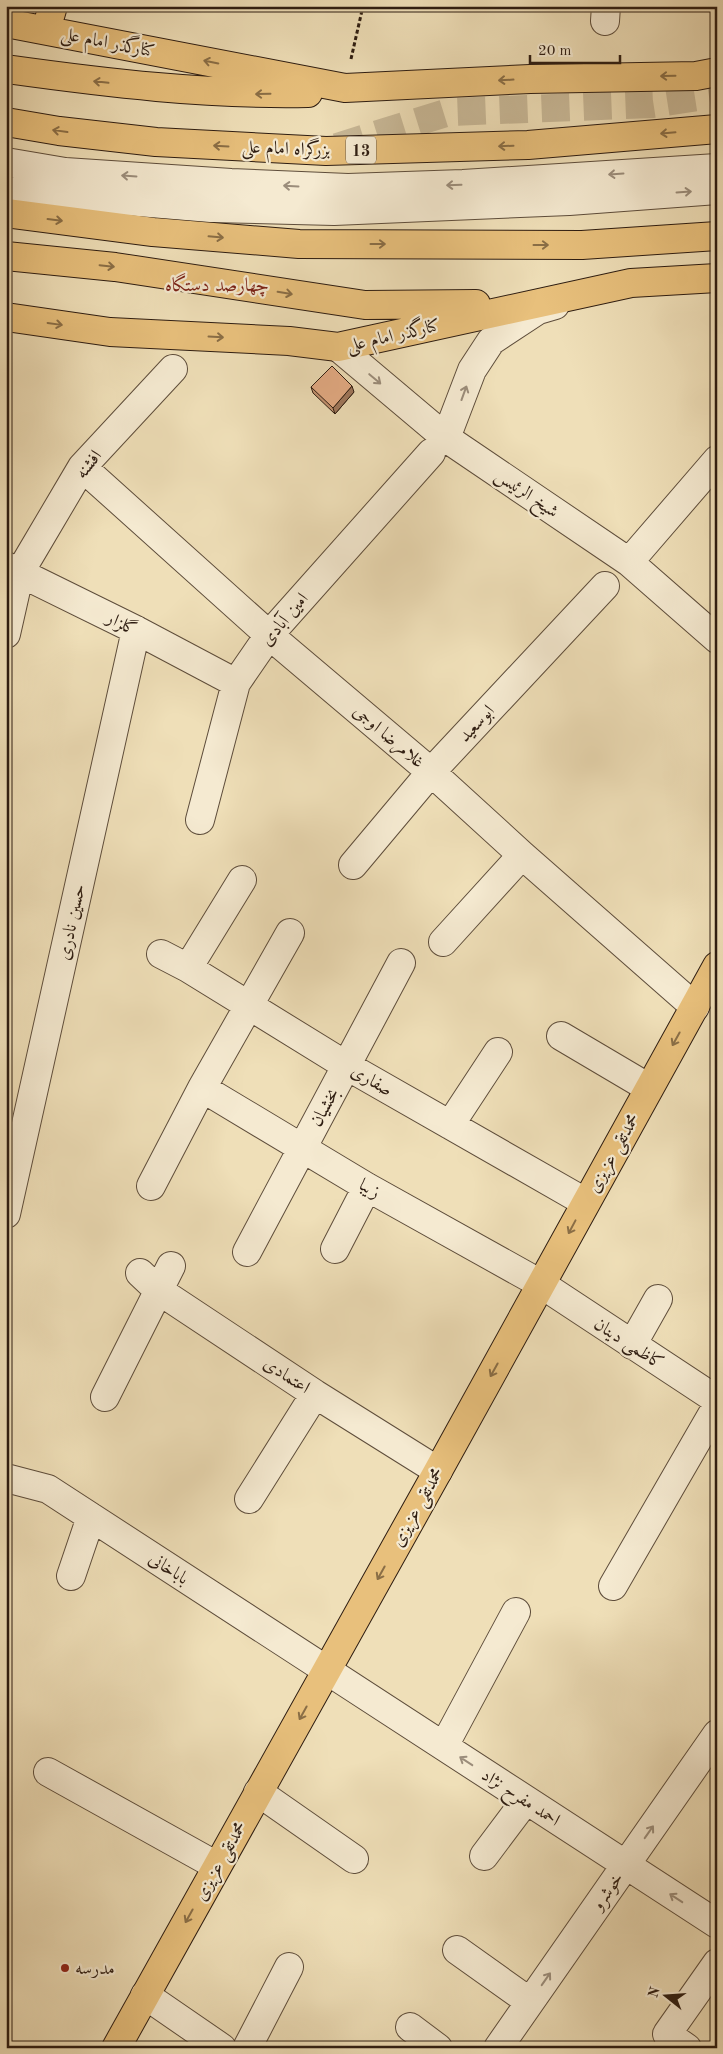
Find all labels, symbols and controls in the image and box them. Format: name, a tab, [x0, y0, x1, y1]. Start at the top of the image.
street label: کنارگذر امام علی	[58, 20, 157, 67]
scale bar	[530, 32, 620, 64]
text: 20 m	[538, 44, 572, 59]
one-way arrow	[204, 57, 220, 66]
one-way arrow	[661, 71, 677, 81]
one-way arrow	[498, 75, 514, 84]
one-way arrow	[93, 77, 109, 87]
one-way arrow	[255, 89, 271, 98]
one-way arrow	[52, 126, 68, 136]
one-way arrow	[660, 129, 676, 138]
street label: بزرگراه امام علی	[241, 134, 331, 166]
road number: 13	[346, 136, 376, 164]
one-way arrow	[214, 141, 230, 150]
one-way arrow	[498, 141, 514, 151]
one-way arrow	[608, 170, 624, 179]
one-way arrow	[121, 171, 137, 181]
one-way arrow	[446, 180, 462, 189]
one-way arrow	[283, 181, 299, 190]
one-way arrow	[675, 188, 691, 197]
one-way arrow	[46, 215, 62, 225]
one-way arrow	[208, 232, 224, 242]
one-way arrow	[370, 239, 386, 249]
one-way arrow	[532, 240, 549, 250]
one-way arrow	[99, 261, 115, 271]
district label: چهارصد دستگاه	[165, 272, 269, 297]
one-way arrow	[277, 288, 293, 298]
street label: کنارگذر امام علی	[344, 312, 443, 361]
one-way arrow	[46, 319, 62, 329]
one-way arrow	[208, 333, 224, 342]
one-way arrow	[368, 373, 381, 384]
one-way arrow	[460, 386, 469, 401]
street label: افشنه	[72, 447, 105, 482]
street label: شیخ الرئیس	[488, 466, 561, 527]
street label: امین آبادی	[256, 588, 313, 650]
street label: گلزار	[101, 605, 141, 641]
street label: غلامرضا اوجی	[347, 702, 427, 774]
street label: ابوسعید	[455, 702, 499, 746]
street label: حسین نادری	[55, 883, 90, 962]
one-way arrow	[671, 1032, 681, 1046]
street label: صفاری	[347, 1062, 395, 1101]
street label: بخشیان	[307, 1085, 343, 1130]
street label: محمدتقی عزیزی	[585, 1111, 646, 1197]
street label: زیبا	[355, 1176, 383, 1204]
one-way arrow	[567, 1219, 576, 1234]
street label: کاظمی دینان	[589, 1314, 667, 1375]
street label: اعتمادی	[260, 1354, 313, 1397]
one-way arrow	[489, 1362, 499, 1377]
street label: محمدتقی عزیزی	[389, 1465, 450, 1551]
street label: باباخانی	[145, 1549, 192, 1589]
one-way arrow	[376, 1565, 386, 1580]
one-way arrow	[297, 1705, 307, 1719]
one-way arrow	[460, 1756, 474, 1766]
street label: احمد مفرح نژاد	[475, 1766, 563, 1835]
street label: محمدتقی عزیزی	[192, 1819, 253, 1905]
one-way arrow	[644, 1825, 654, 1839]
street label: خوشرو	[587, 1869, 629, 1916]
one-way arrow	[669, 1892, 683, 1903]
one-way arrow	[184, 1908, 194, 1922]
place label: مدرسه	[75, 1960, 115, 1979]
marker: مدرسه	[59, 1962, 71, 1974]
one-way arrow	[541, 1972, 551, 1986]
north arrow	[640, 1972, 690, 2022]
text: N	[646, 1985, 663, 2000]

